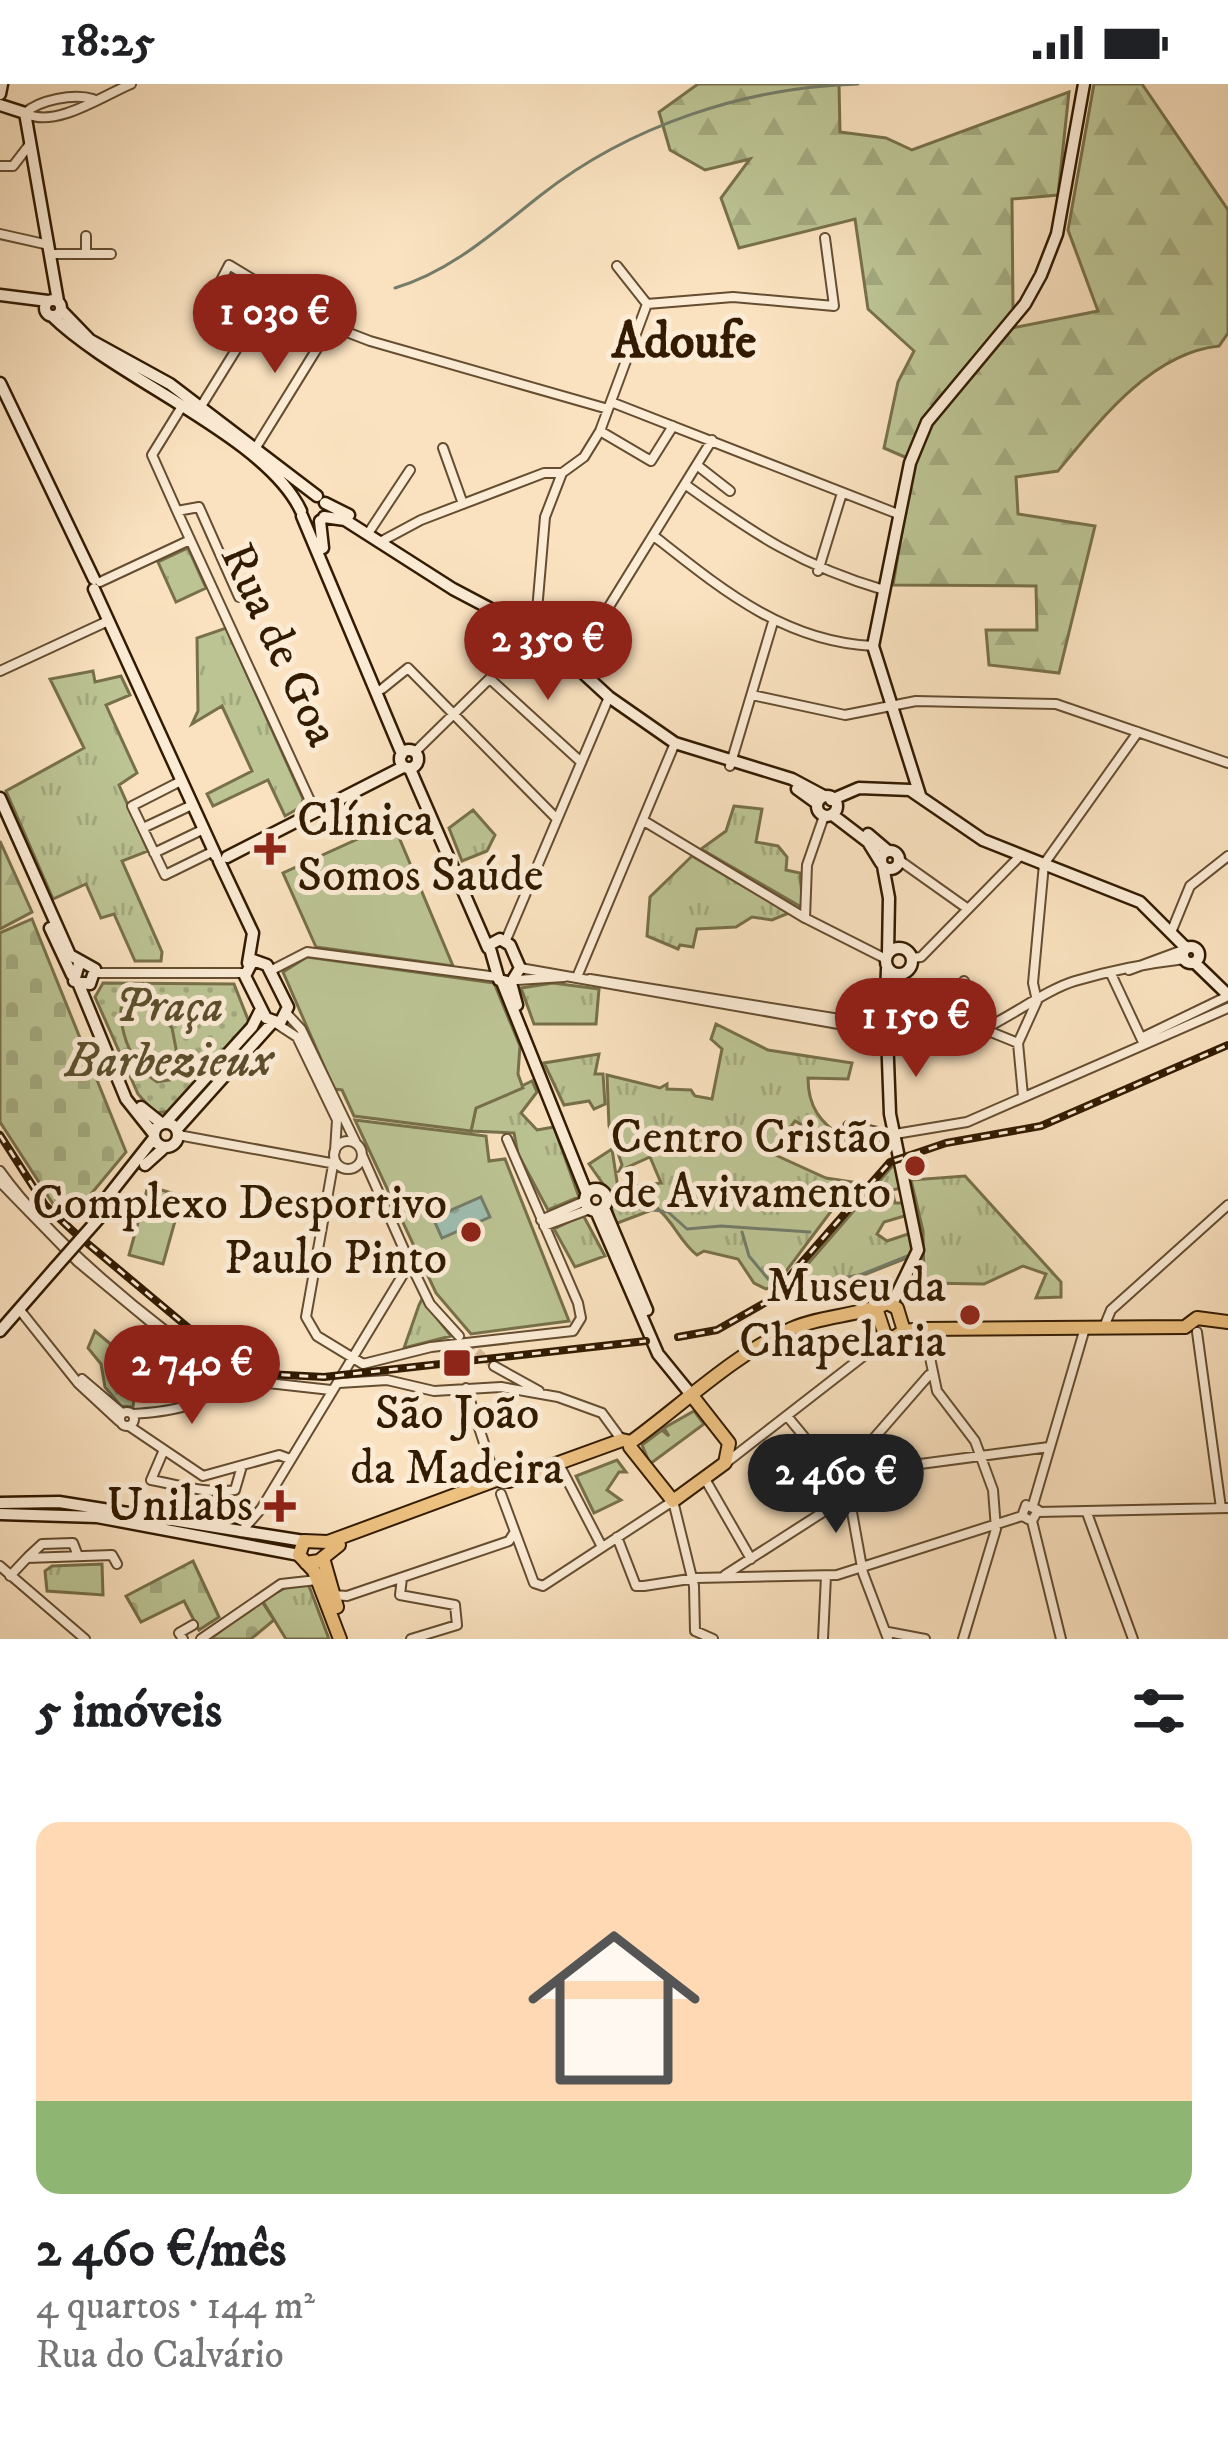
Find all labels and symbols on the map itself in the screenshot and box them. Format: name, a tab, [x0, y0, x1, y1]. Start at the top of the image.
pin: 1 030 €	[164, 274, 386, 376]
district label: Adoufe	[611, 310, 756, 374]
street label: Rua de Goa	[206, 534, 352, 757]
pin: 2 350 €	[437, 601, 659, 703]
place label: Clínica Somos Saúde	[297, 791, 544, 906]
marker: Clínica Somos Saúde	[254, 833, 286, 865]
park label: Praça Barbezieux	[63, 977, 276, 1092]
pin: 1 150 €	[805, 978, 1027, 1080]
place label: Centro Cristão de Avivamento	[610, 1108, 891, 1223]
marker: Centro Cristão de Avivamento	[902, 1153, 928, 1179]
place label: Complexo Desportivo Paulo Pinto	[32, 1174, 447, 1289]
marker: Complexo Desportivo Paulo Pinto	[458, 1219, 484, 1245]
place label: Museu da Chapelaria	[739, 1257, 947, 1372]
marker: Museu da Chapelaria	[957, 1302, 983, 1328]
pin: 2 740 €	[81, 1325, 303, 1427]
marker: São João da Madeira	[441, 1347, 473, 1379]
place label: São João da Madeira	[350, 1384, 564, 1499]
pin: 2 460 €	[725, 1434, 947, 1536]
place label: Unilabs	[106, 1476, 253, 1536]
marker: Unilabs	[264, 1490, 296, 1522]

